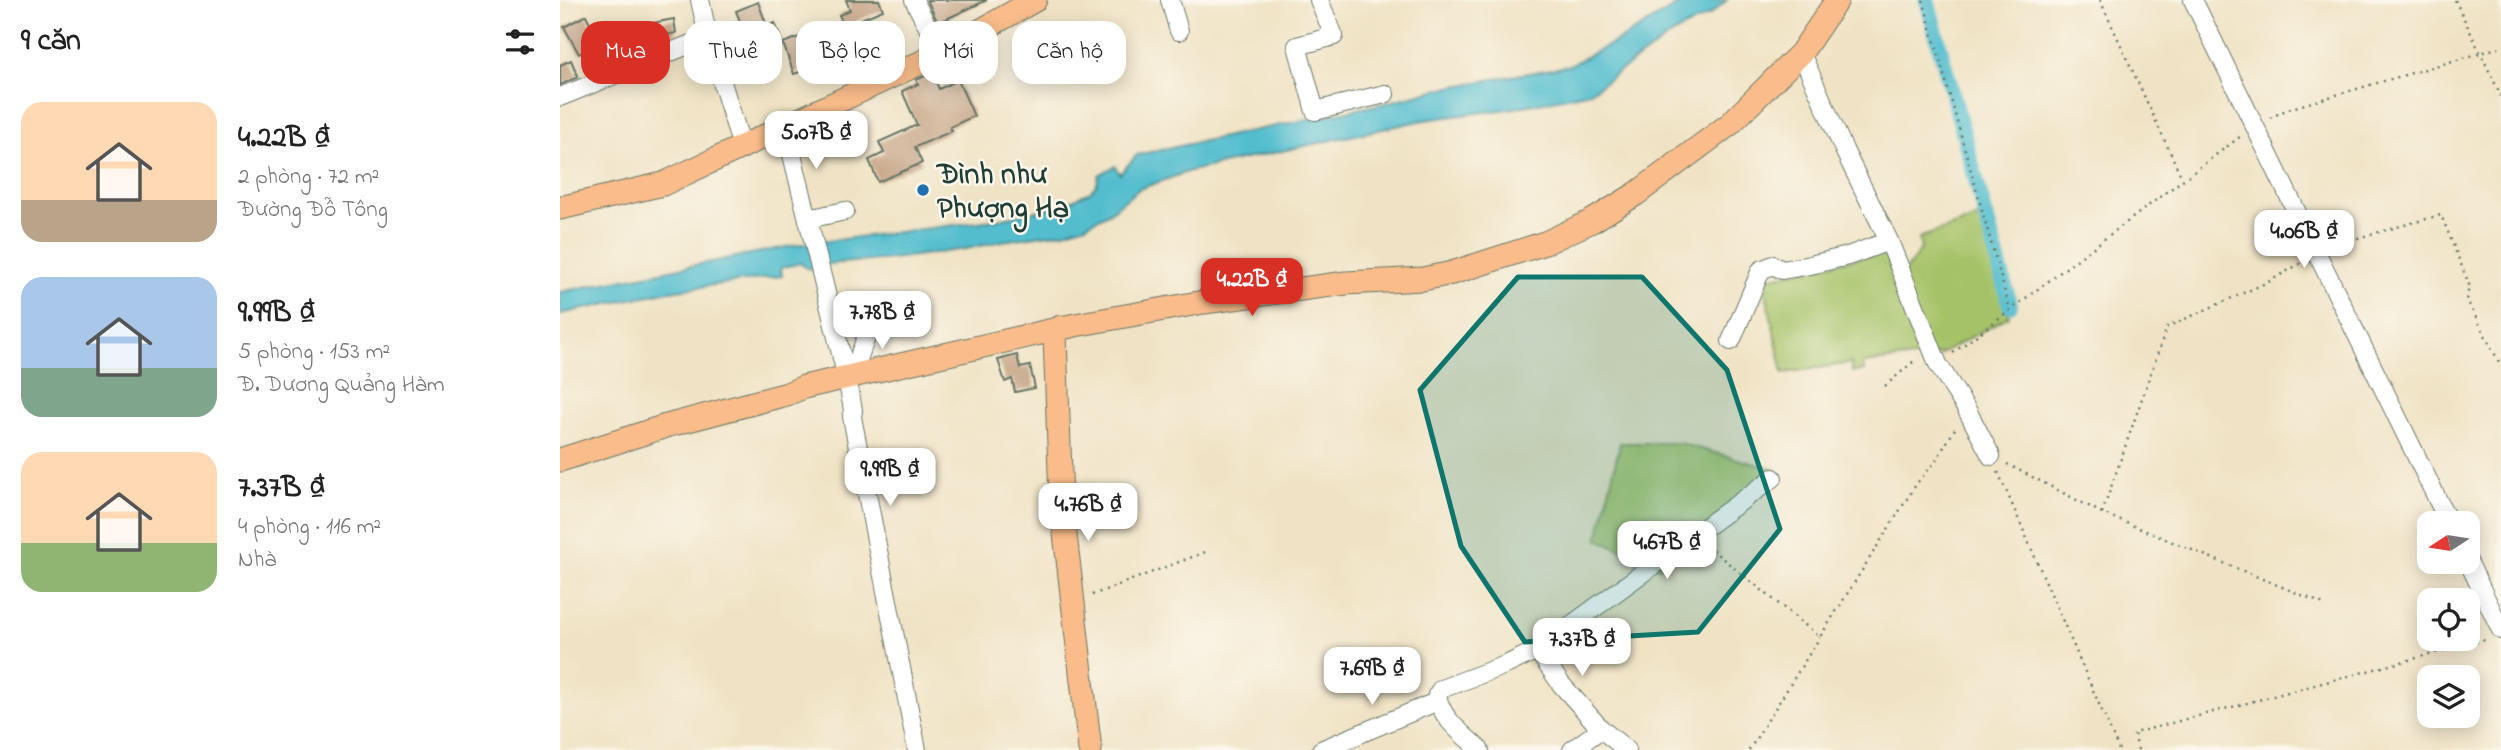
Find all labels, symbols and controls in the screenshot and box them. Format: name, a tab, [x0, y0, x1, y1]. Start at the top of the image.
text: 9 căn	[21, 20, 81, 64]
chip: Mua	[581, 21, 670, 84]
chip: Thuê	[684, 21, 782, 84]
chip: Bộ lọc	[796, 21, 905, 84]
chip: Mới	[919, 21, 998, 84]
chip: Căn hộ	[1012, 21, 1126, 84]
icon: filters	[501, 23, 539, 61]
pin: 5.07B ₫	[751, 111, 881, 171]
text: 4.22B ₫	[238, 117, 330, 161]
text: 5.07B ₫	[781, 117, 851, 150]
icon: home	[77, 130, 161, 214]
place label: Đình như Phượng Hạ	[935, 154, 1069, 233]
text: 2 phòng · 72 m²	[238, 161, 379, 194]
marker: Đình như Phượng Hạ	[915, 182, 931, 198]
text: Đường Đỗ Tông	[238, 194, 388, 227]
pin: 4.06B ₫	[2239, 210, 2369, 270]
text: 4.06B ₫	[2270, 216, 2338, 249]
pin: 4.22B ₫	[1187, 258, 1317, 318]
text: 4.22B ₫	[1217, 264, 1287, 297]
text: 9.99B ₫	[238, 292, 315, 336]
pin: 7.78B ₫	[817, 292, 947, 351]
text: 7.78B ₫	[849, 297, 915, 330]
icon: home	[77, 305, 161, 389]
text: 5 phòng · 153 m²	[238, 336, 390, 369]
text: Đ. Dương Quảng Hàm	[238, 369, 445, 402]
pin: 9.99B ₫	[825, 448, 955, 508]
text: 9.99B ₫	[861, 454, 919, 487]
text: 7.37B ₫	[238, 467, 325, 511]
icon: home	[77, 480, 161, 564]
pin: 4.76B ₫	[1023, 484, 1153, 543]
text: 4.76B ₫	[1054, 489, 1122, 522]
text: 4 phòng · 116 m²	[238, 511, 381, 544]
north arrow	[2417, 511, 2480, 574]
map controls	[2417, 511, 2480, 728]
pin: 4.67B ₫	[1602, 522, 1732, 581]
text: 4.67B ₫	[1633, 527, 1701, 560]
text: Nhà	[238, 544, 276, 577]
button: locate	[2417, 588, 2480, 651]
pin: 7.37B ₫	[1517, 618, 1647, 678]
text: 7.37B ₫	[1549, 624, 1615, 657]
pin: 7.69B ₫	[1307, 648, 1437, 707]
text: 7.69B ₫	[1340, 653, 1404, 686]
button: layers	[2417, 665, 2480, 728]

